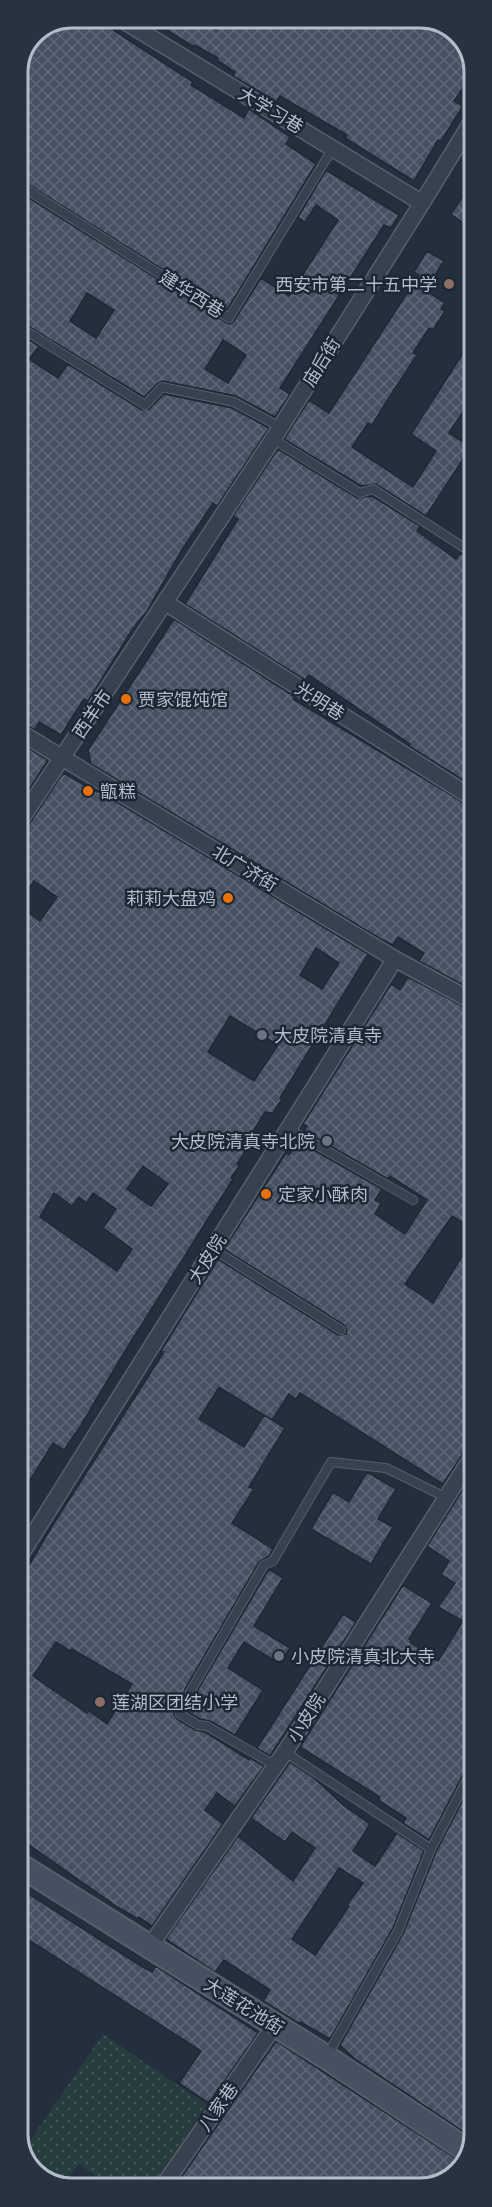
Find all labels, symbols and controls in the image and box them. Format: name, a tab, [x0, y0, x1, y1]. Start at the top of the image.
street label: 大学习巷	[234, 82, 308, 138]
street label: 建华西巷	[155, 265, 229, 323]
place label: 西安市第二十五中学	[275, 273, 437, 296]
marker: 西安市第二十五中学	[442, 277, 456, 291]
street label: 庙后街	[297, 333, 345, 391]
street label: 光明巷	[291, 677, 349, 725]
street label: 西羊市	[67, 685, 117, 743]
place label: 贾家馄饨馆	[138, 688, 228, 711]
marker: 贾家馄饨馆	[119, 692, 133, 706]
place label: 甑糕	[100, 780, 136, 803]
marker: 甑糕	[81, 784, 95, 798]
street label: 北广济街	[208, 840, 282, 896]
place label: 莉莉大盘鸡	[126, 887, 216, 910]
marker: 莉莉大盘鸡	[221, 891, 235, 905]
place label: 大皮院清真寺	[274, 1024, 382, 1047]
marker: 大皮院清真寺	[255, 1028, 269, 1042]
place label: 大皮院清真寺北院	[171, 1130, 315, 1153]
marker: 大皮院清真寺北院	[320, 1134, 334, 1148]
place label: 定家小酥肉	[278, 1183, 368, 1206]
marker: 定家小酥肉	[259, 1187, 273, 1201]
street label: 大皮院	[183, 1230, 231, 1288]
place label: 小皮院清真北大寺	[291, 1645, 435, 1668]
marker: 小皮院清真北大寺	[272, 1649, 286, 1663]
street label: 小皮院	[282, 1689, 330, 1747]
place label: 莲湖区团结小学	[112, 1691, 238, 1714]
marker: 莲湖区团结小学	[93, 1695, 107, 1709]
street label: 大莲花池街	[200, 1972, 288, 2040]
street label: 八家巷	[193, 2078, 243, 2136]

